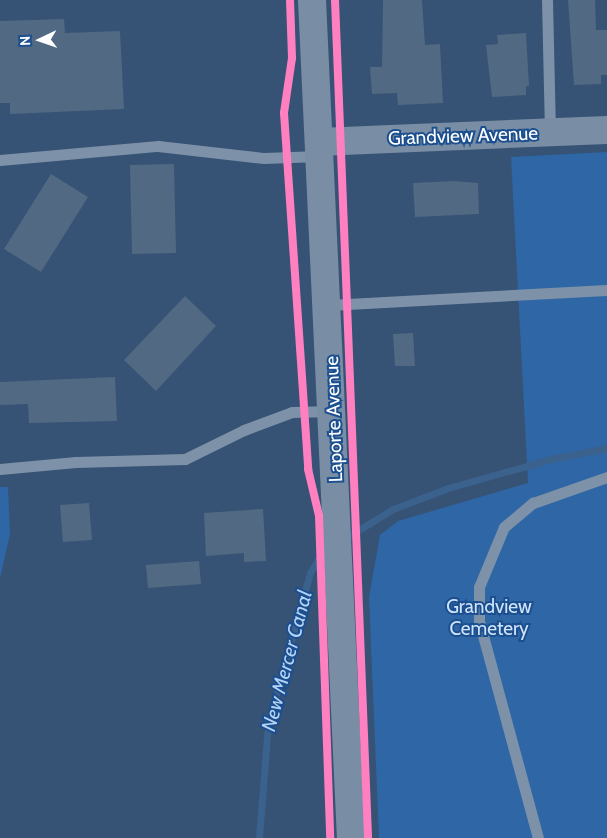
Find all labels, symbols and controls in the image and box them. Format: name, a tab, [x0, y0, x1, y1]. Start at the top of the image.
north arrow	[15, 15, 65, 65]
text: N	[16, 35, 34, 46]
street label: Grandview Avenue	[388, 122, 538, 150]
street label: Laporte Avenue	[320, 356, 348, 482]
water label: New Mercer Canal	[257, 588, 317, 734]
park label: Grandview Cemetery	[446, 596, 532, 640]

